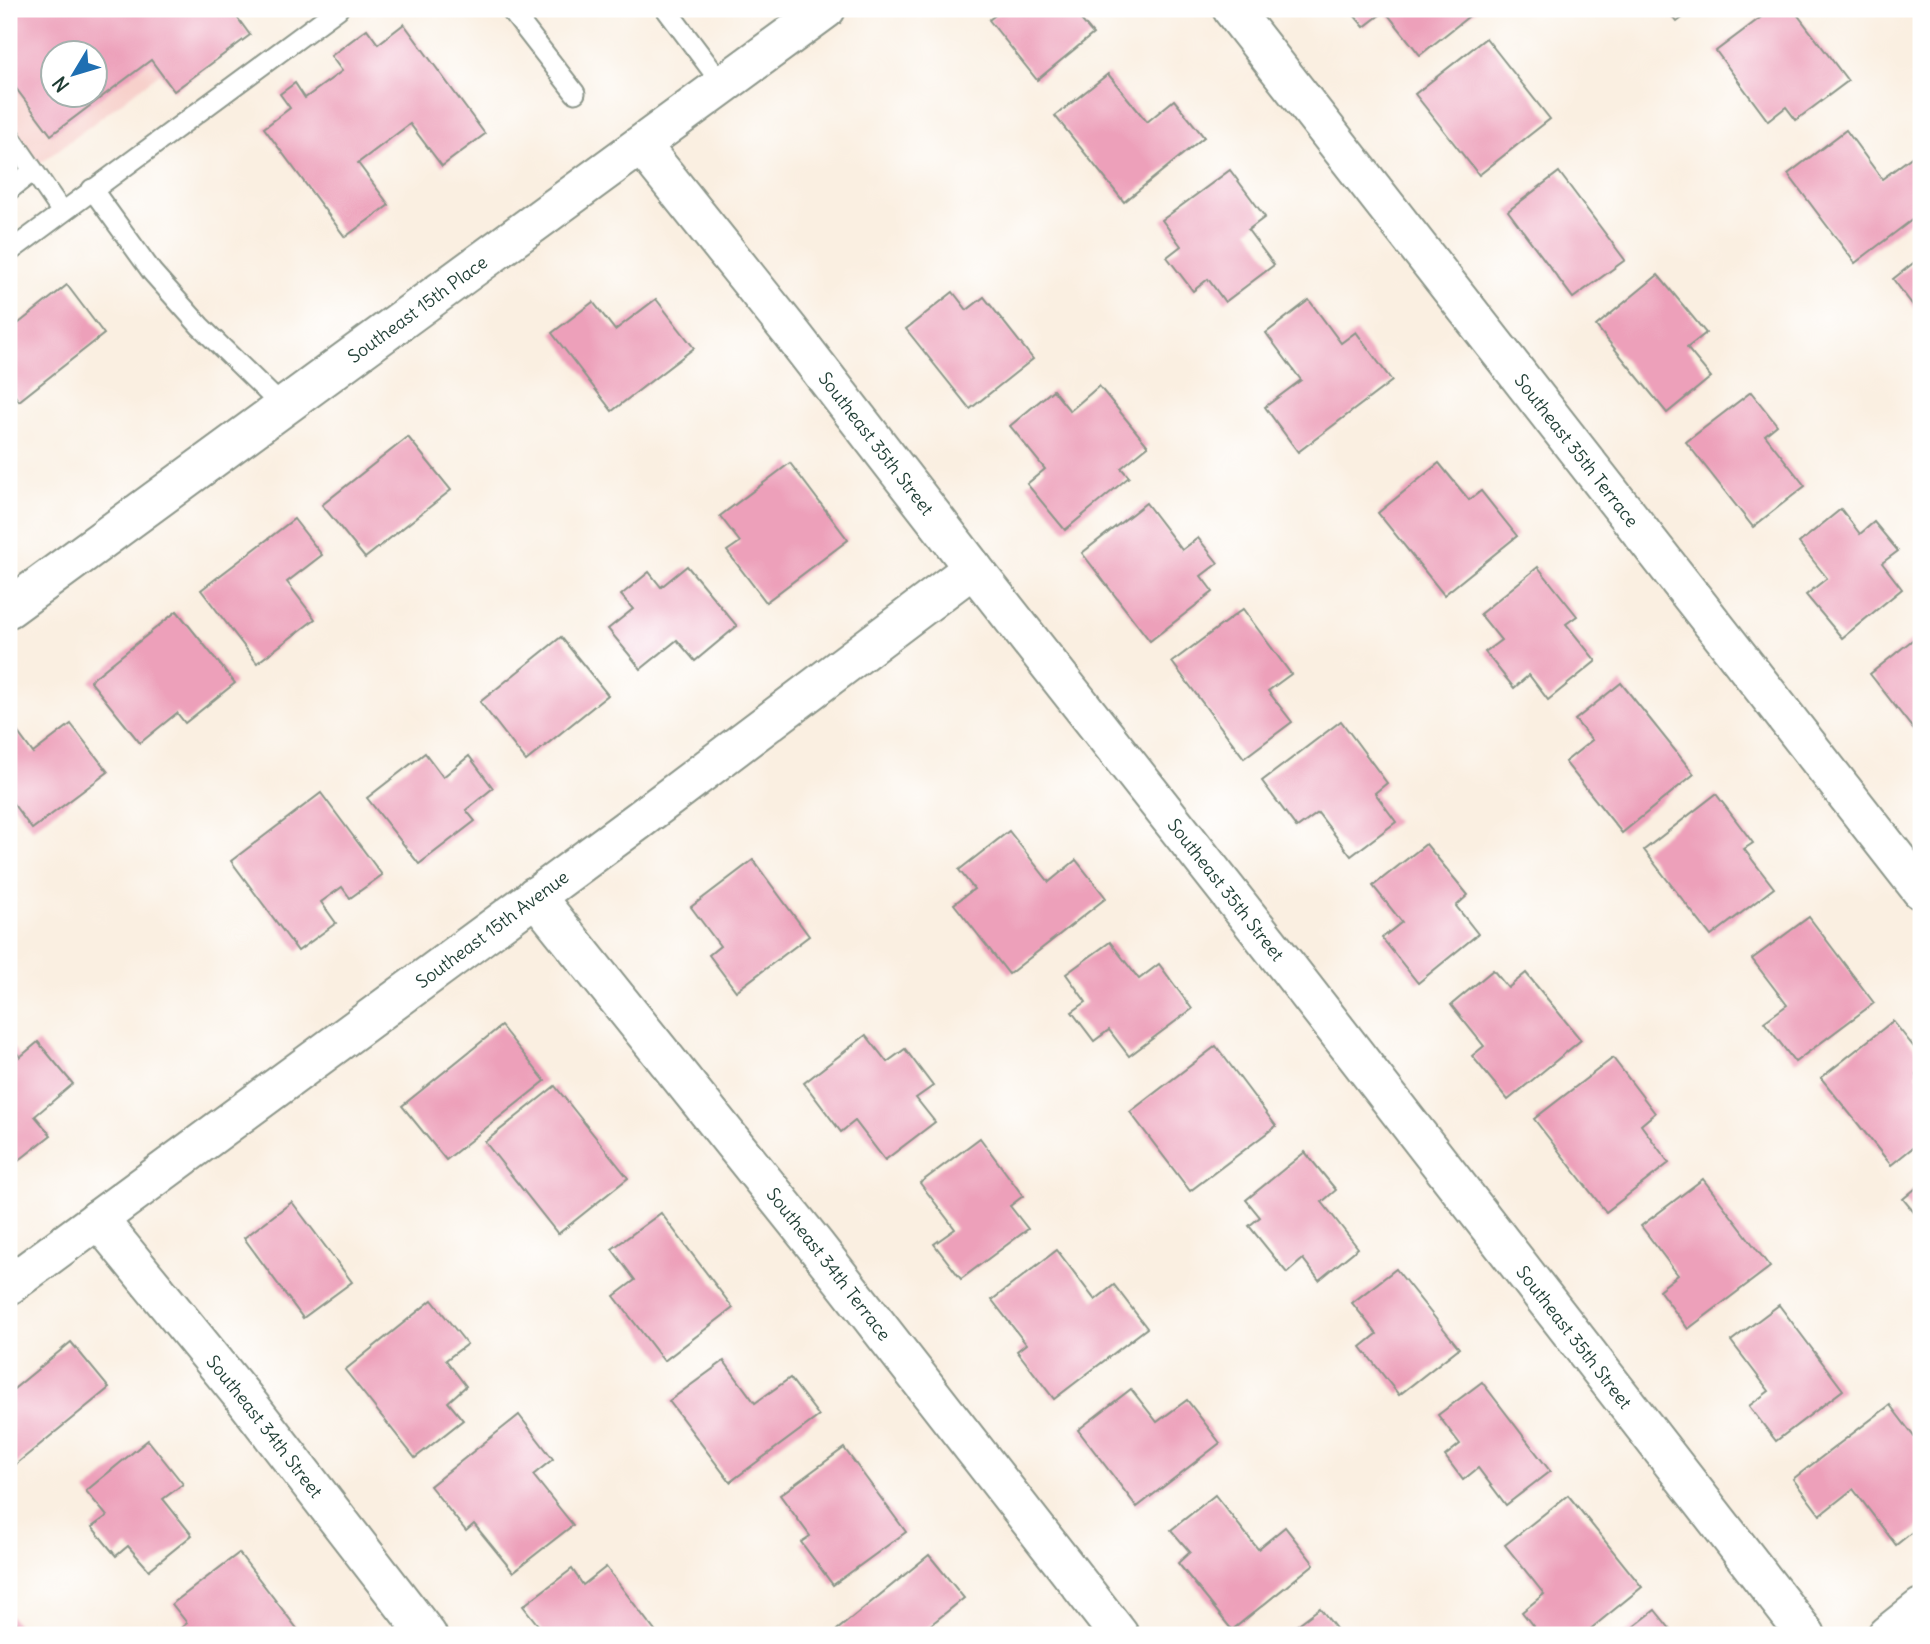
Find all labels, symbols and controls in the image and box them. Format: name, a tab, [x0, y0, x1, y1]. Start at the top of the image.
north arrow	[38, 38, 108, 108]
text: N	[47, 72, 74, 97]
street label: Southeast 15th Place	[343, 250, 491, 368]
street label: Southeast 35th Street	[814, 367, 939, 520]
street label: Southeast 35th Terrace	[1510, 369, 1644, 531]
street label: Southeast 35th Street	[1163, 814, 1290, 965]
street label: Southeast 15th Avenue	[411, 865, 573, 993]
street label: Southeast 34th Terrace	[762, 1183, 896, 1345]
street label: Southeast 35th Street	[1512, 1261, 1637, 1413]
street label: Southeast 34th Street	[202, 1350, 328, 1502]

